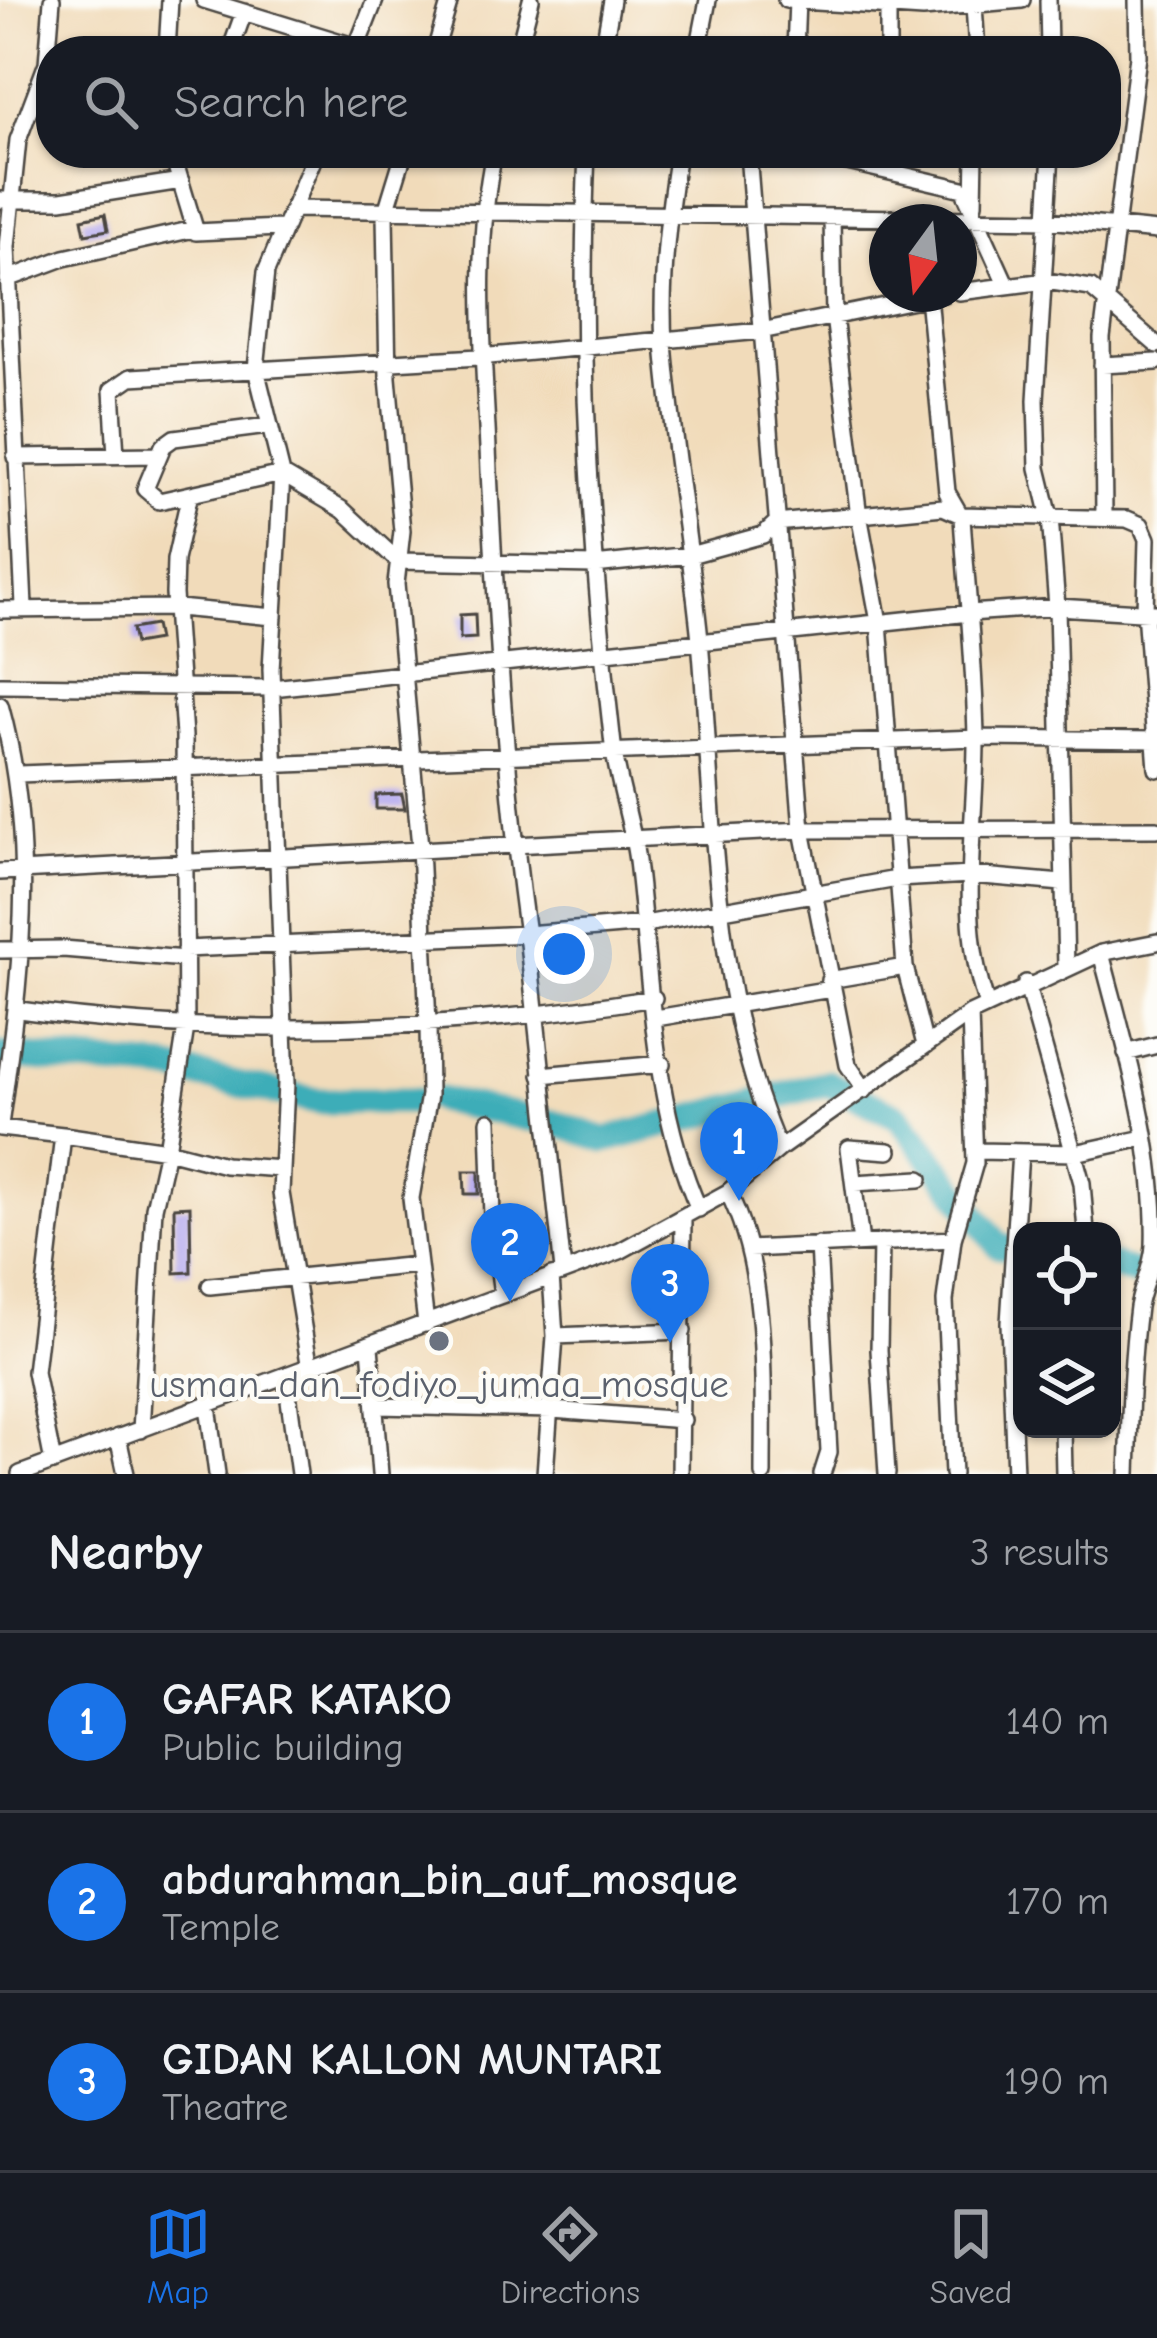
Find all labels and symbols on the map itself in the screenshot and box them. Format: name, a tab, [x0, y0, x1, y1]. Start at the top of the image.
north arrow	[869, 204, 977, 312]
your location	[534, 924, 594, 984]
pin: 1	[700, 1102, 778, 1201]
pin: 2	[471, 1203, 549, 1302]
pin: 3	[631, 1244, 709, 1343]
marker: usman_dan_fodiyo_jumaa_mosque	[426, 1328, 452, 1354]
place label: usman_dan_fodiyo_jumaa_mosque	[149, 1362, 729, 1407]

